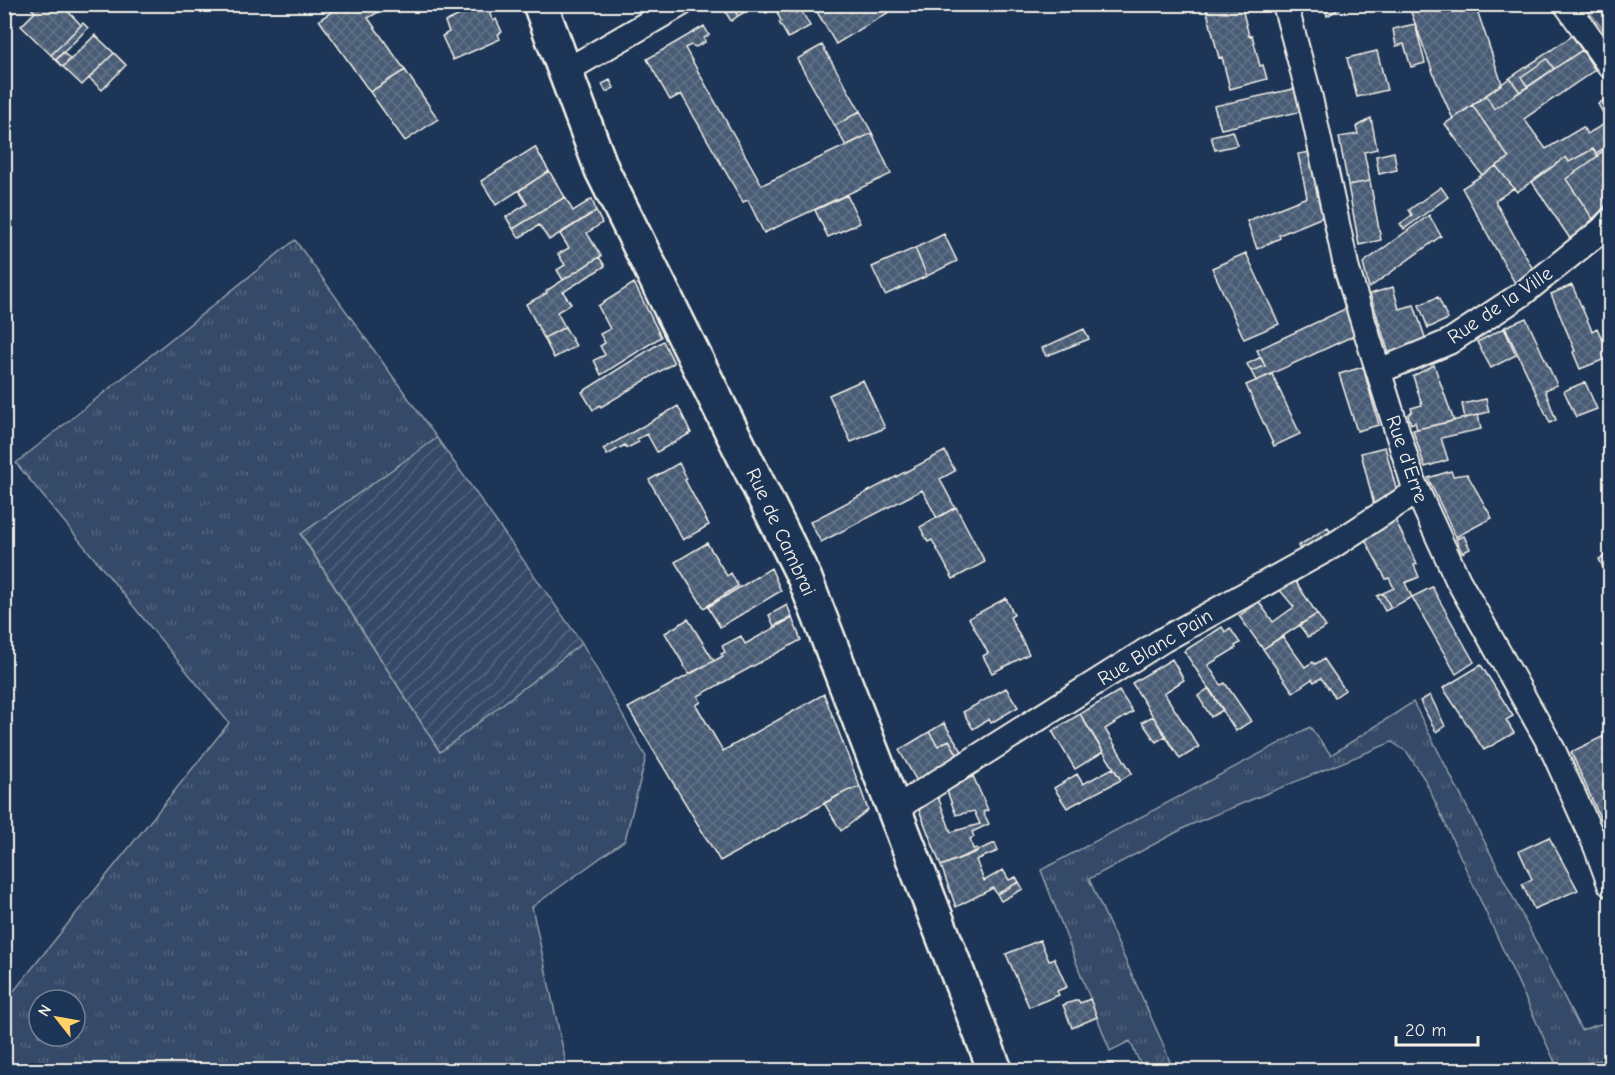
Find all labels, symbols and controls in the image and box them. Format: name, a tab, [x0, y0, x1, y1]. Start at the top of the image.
street label: Rue de la Ville	[1443, 261, 1557, 349]
street label: Rue d'Erre	[1381, 412, 1433, 506]
street label: Rue de Cambrai	[741, 464, 821, 600]
street label: Rue Blanc Pain	[1094, 604, 1216, 690]
north arrow	[27, 988, 87, 1048]
text: N	[35, 1002, 55, 1020]
scale bar	[1396, 1009, 1478, 1047]
text: 20 m	[1405, 1020, 1446, 1041]

